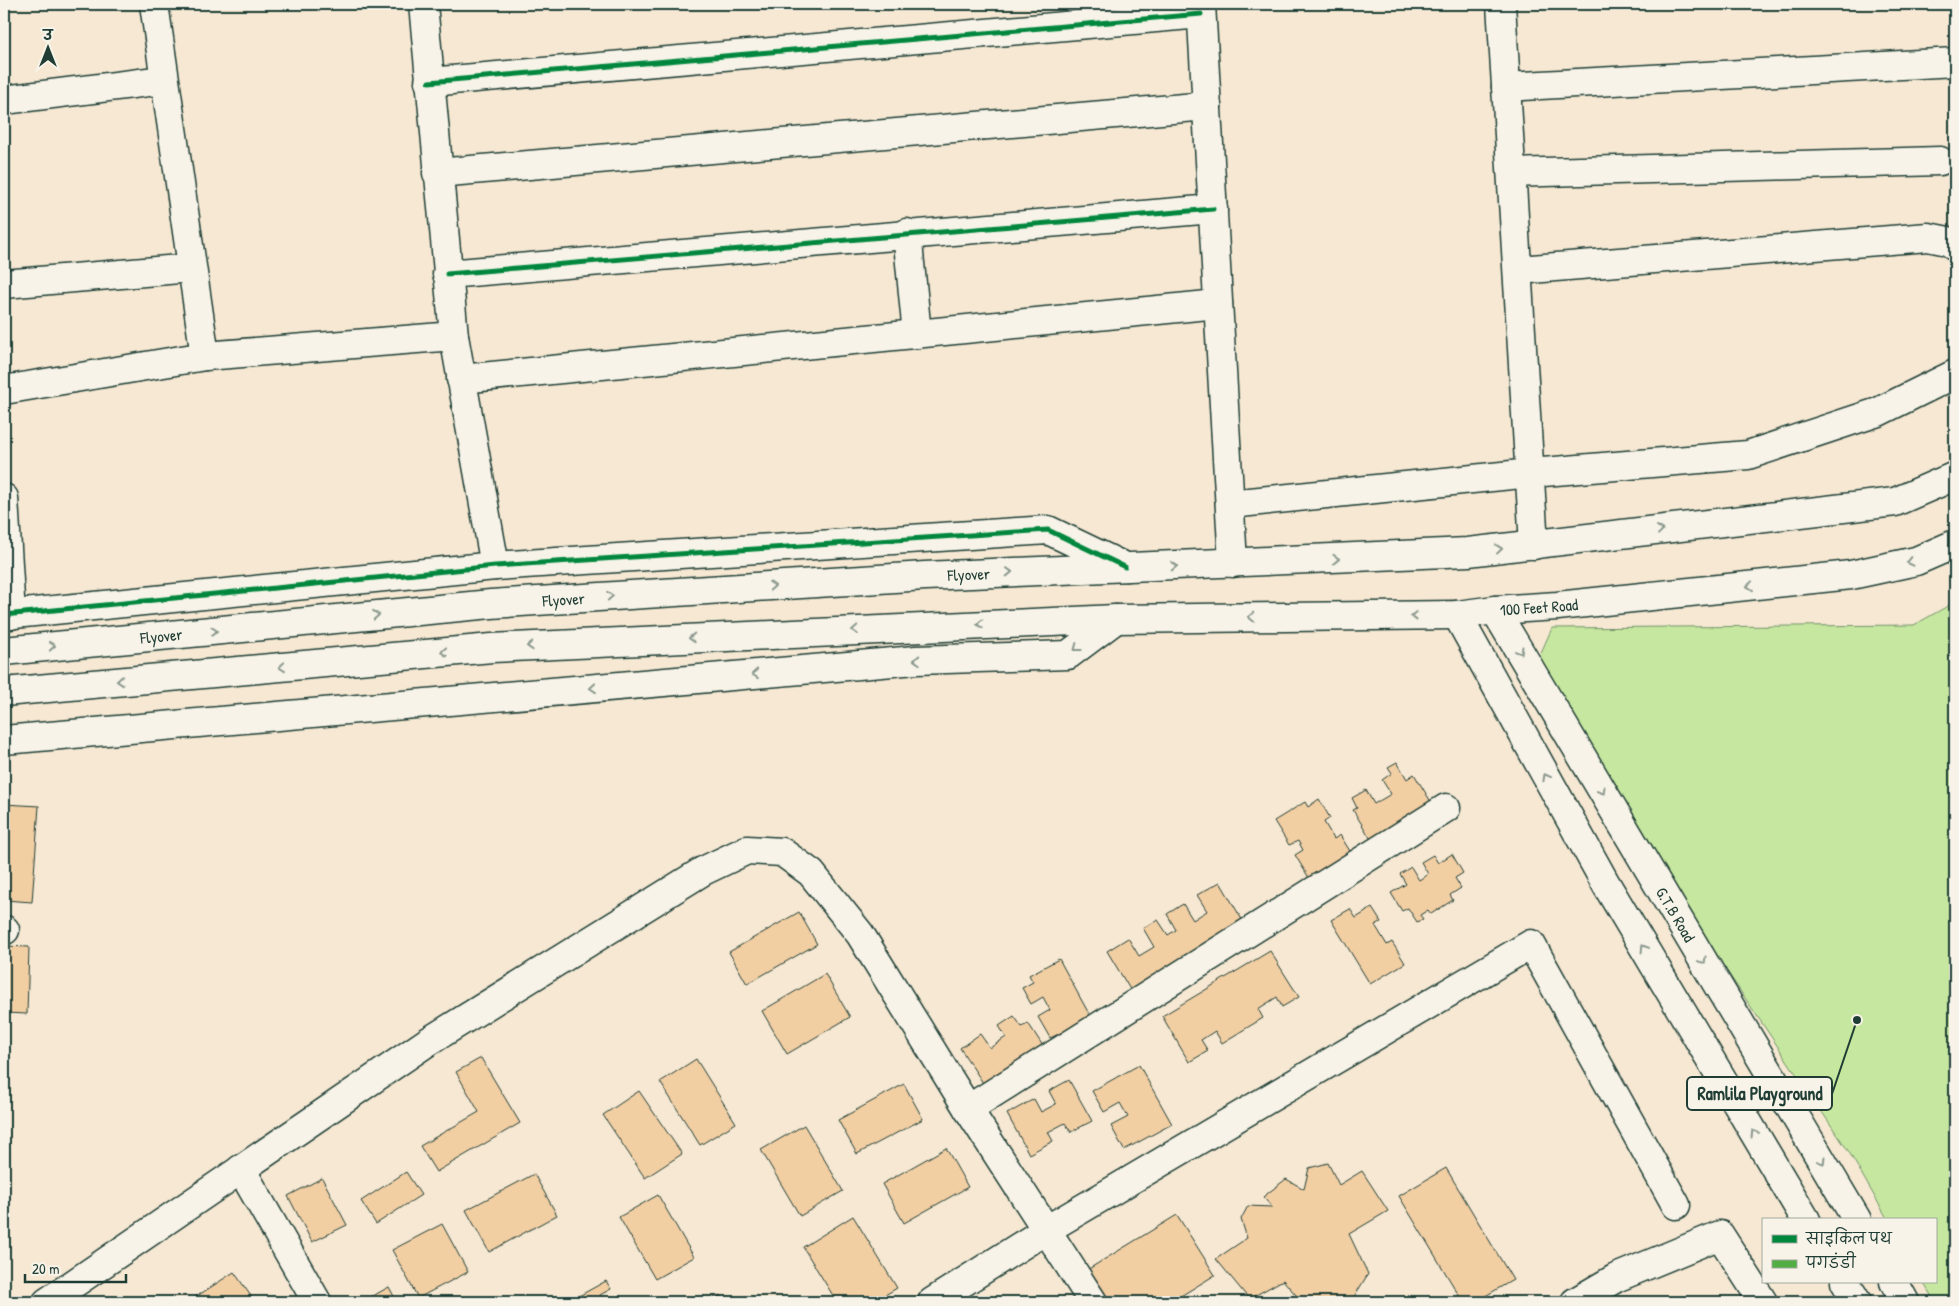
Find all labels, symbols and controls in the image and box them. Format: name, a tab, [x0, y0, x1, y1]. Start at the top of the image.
north arrow	[22, 22, 72, 72]
text: उ	[41, 25, 54, 44]
one-way arrow	[1656, 525, 1664, 536]
one-way arrow	[1495, 544, 1503, 555]
one-way arrow	[1333, 554, 1341, 564]
one-way arrow	[1907, 556, 1915, 566]
one-way arrow	[1170, 560, 1178, 571]
street label: Flyover	[946, 562, 990, 586]
one-way arrow	[1005, 567, 1013, 578]
one-way arrow	[768, 580, 776, 591]
one-way arrow	[1745, 580, 1753, 591]
street label: Flyover	[541, 587, 585, 612]
one-way arrow	[606, 591, 614, 602]
street label: 100 Feet Road	[1499, 593, 1579, 621]
one-way arrow	[372, 610, 380, 621]
one-way arrow	[1410, 610, 1418, 621]
one-way arrow	[1247, 612, 1255, 622]
one-way arrow	[976, 619, 984, 629]
street label: Flyover	[138, 623, 183, 649]
one-way arrow	[850, 624, 858, 635]
one-way arrow	[210, 626, 218, 637]
one-way arrow	[688, 632, 696, 643]
one-way arrow	[526, 640, 534, 651]
one-way arrow	[49, 641, 57, 652]
one-way arrow	[1073, 642, 1083, 651]
one-way arrow	[440, 646, 448, 657]
one-way arrow	[1513, 646, 1523, 655]
one-way arrow	[913, 655, 921, 666]
one-way arrow	[278, 661, 286, 672]
one-way arrow	[751, 668, 759, 679]
one-way arrow	[116, 675, 124, 686]
one-way arrow	[589, 683, 597, 694]
one-way arrow	[1543, 773, 1553, 782]
one-way arrow	[1596, 786, 1606, 795]
street label: G.T.B Road	[1651, 883, 1700, 946]
one-way arrow	[1641, 945, 1651, 954]
one-way arrow	[1697, 956, 1707, 965]
callout: Ramlila Playground	[1687, 1077, 1832, 1110]
text: Ramlila Playground	[1698, 1081, 1822, 1107]
one-way arrow	[1751, 1129, 1761, 1138]
one-way arrow	[1815, 1156, 1825, 1165]
legend	[1762, 1218, 1936, 1284]
text: साइकिल पथ	[1805, 1227, 1893, 1249]
scale bar	[25, 1251, 126, 1283]
text: पगडंडी	[1805, 1251, 1856, 1273]
text: 20 m	[32, 1258, 59, 1279]

